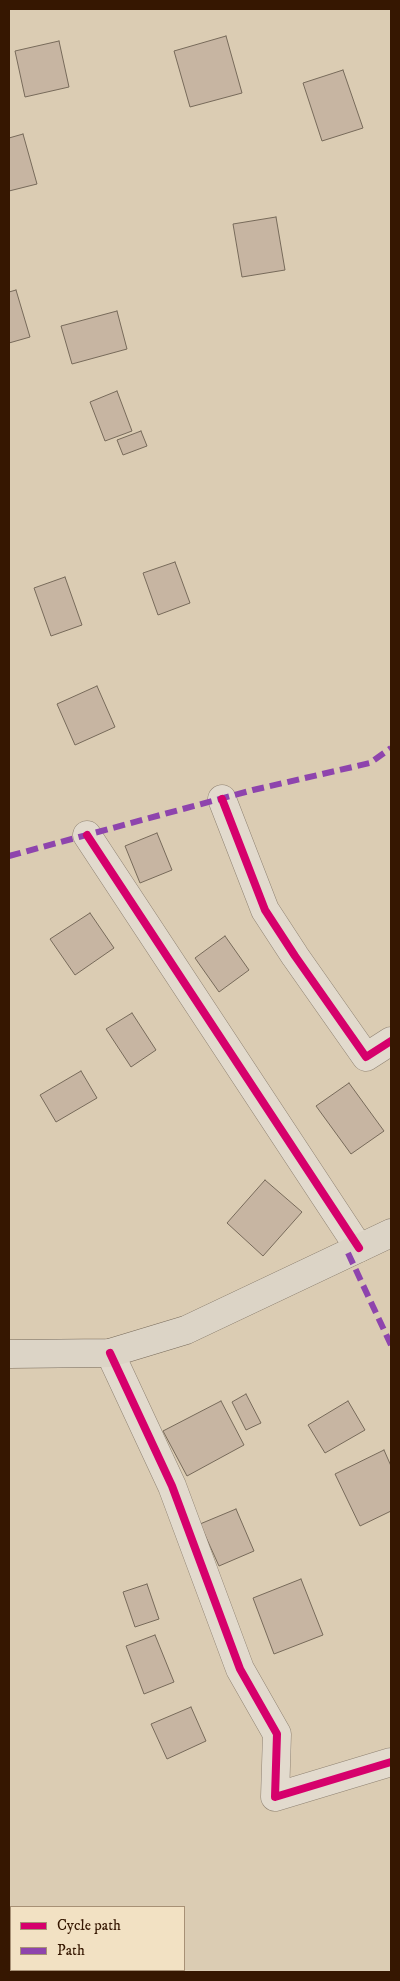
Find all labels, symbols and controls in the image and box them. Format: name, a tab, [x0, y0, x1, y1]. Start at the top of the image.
legend	[10, 1906, 185, 1971]
text: Cycle path	[57, 1916, 121, 1935]
text: Path	[57, 1941, 85, 1960]

